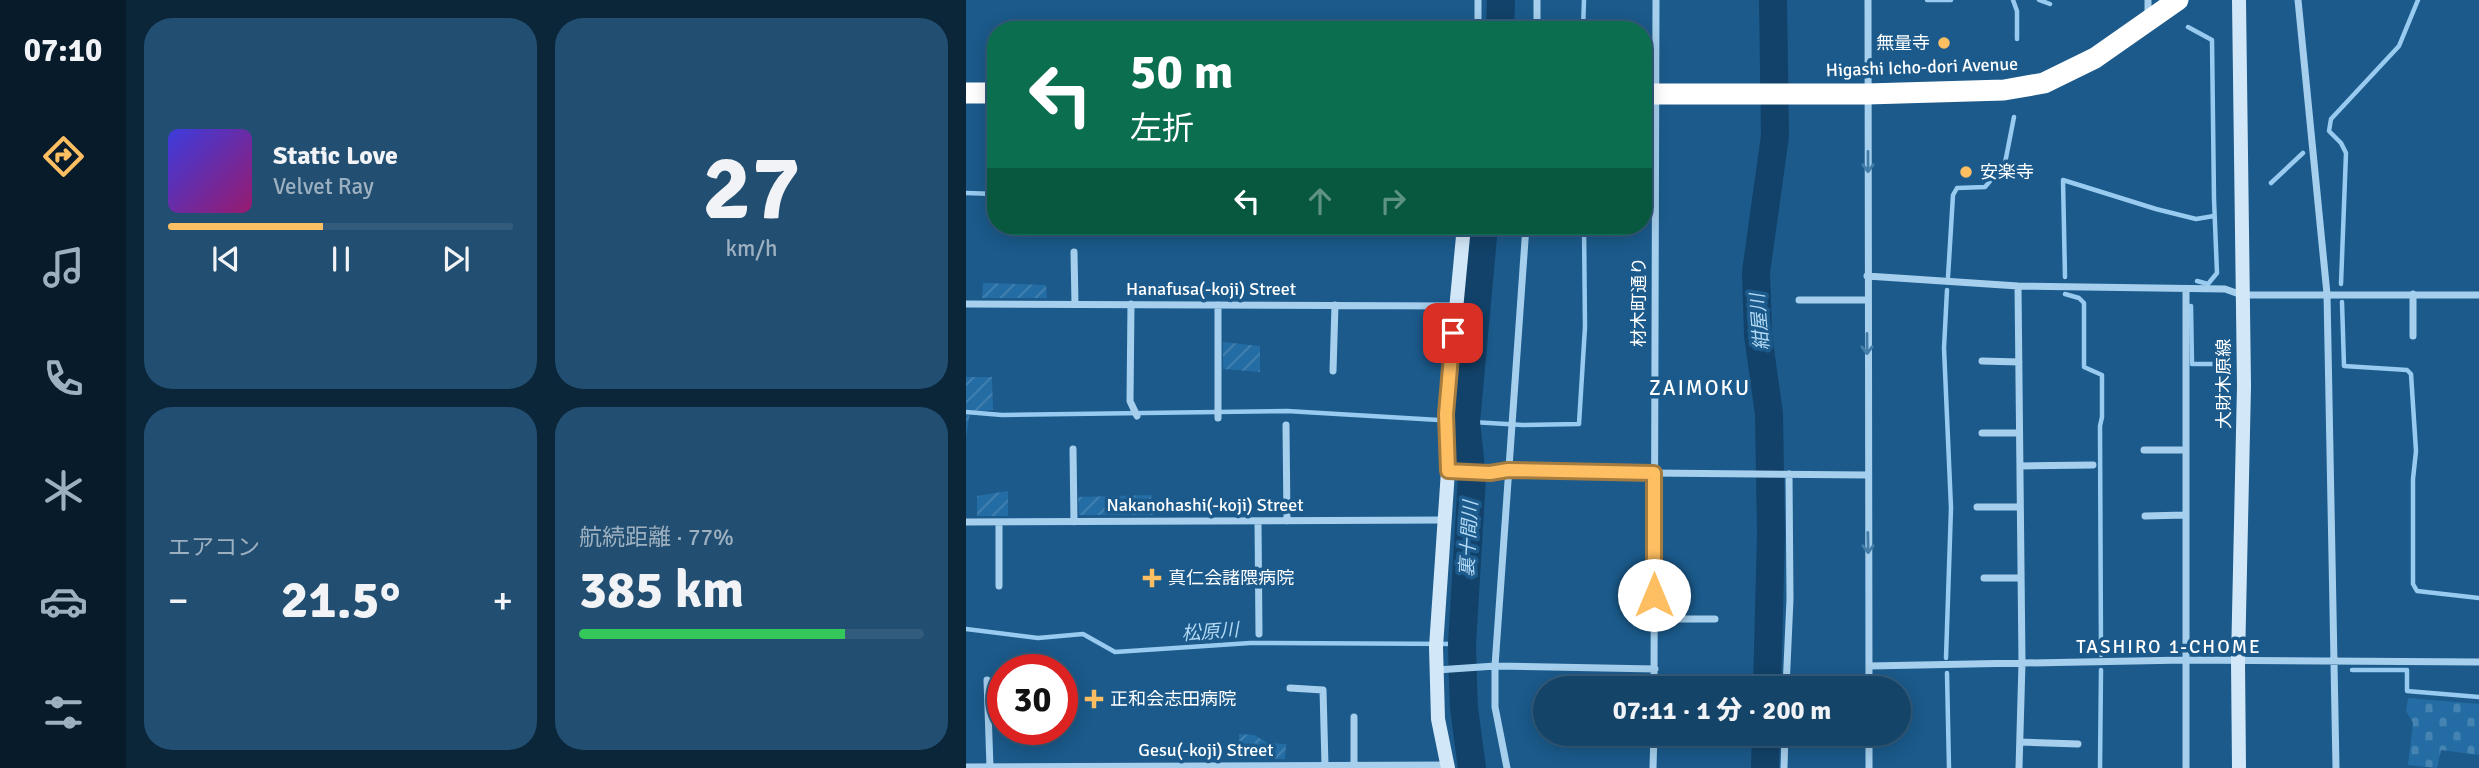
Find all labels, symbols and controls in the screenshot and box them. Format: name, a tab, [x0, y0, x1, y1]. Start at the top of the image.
text: 07:10	[24, 31, 102, 70]
place label: 無量寺	[1876, 32, 1930, 54]
marker: 無量寺	[1936, 35, 1952, 51]
text: 50 m	[1130, 42, 1233, 102]
icon: left	[1015, 49, 1106, 140]
street label: Higashi Icho-dori Avenue	[1825, 53, 2019, 81]
text: 左折	[1130, 109, 1194, 148]
icon: directions	[39, 132, 88, 181]
text: 27	[702, 132, 801, 245]
text: Static Love	[273, 140, 398, 172]
one-way arrow	[1861, 151, 1875, 174]
place label: 安楽寺	[1980, 161, 2034, 183]
marker: 安楽寺	[1958, 164, 1974, 180]
text: Velvet Ray	[273, 172, 374, 201]
icon: left	[1228, 182, 1266, 220]
icon: ahead	[1301, 182, 1339, 220]
icon: right	[1374, 182, 1412, 220]
text: km/h	[725, 234, 778, 263]
icon: previous	[207, 240, 245, 278]
icon: pause	[322, 240, 360, 278]
icon: next	[437, 240, 475, 278]
icon: music	[39, 243, 88, 292]
street label: 材木町通り	[1628, 257, 1650, 347]
street label: Hanafusa(-koji) Street	[1126, 278, 1296, 300]
water label: 紺屋川	[1745, 291, 1774, 351]
pin	[1423, 303, 1483, 363]
icon: arrive	[1434, 314, 1472, 352]
one-way arrow	[1860, 332, 1874, 355]
street label: 大財木原線	[2213, 339, 2235, 429]
icon: phone	[39, 354, 88, 403]
district label: ZAIMOKU	[1649, 375, 1751, 401]
icon: climate	[39, 466, 88, 515]
street label: Nakanohashi(-koji) Street	[1106, 494, 1304, 516]
water label: 裏十間川	[1455, 498, 1483, 578]
text: 航続距離 · 77%	[579, 523, 734, 552]
one-way arrow	[1861, 532, 1875, 555]
text: エアコン	[168, 533, 260, 562]
text: 385 km	[579, 558, 744, 622]
position arrow	[1617, 558, 1691, 632]
place label: 真仁会諸隈病院	[1168, 567, 1294, 589]
text: 21.5°	[281, 568, 400, 632]
marker: 真仁会諸隈病院	[1142, 568, 1162, 588]
icon: car	[39, 577, 88, 626]
text: −	[168, 577, 189, 624]
text: +	[492, 577, 513, 624]
water label: 松原川	[1181, 618, 1241, 646]
district label: TASHIRO 1-CHOME	[2076, 635, 2262, 659]
speed limit sign: 30	[987, 654, 1078, 745]
icon: filters	[39, 688, 88, 737]
place label: 正和会志田病院	[1110, 688, 1236, 710]
marker: 正和会志田病院	[1084, 689, 1104, 709]
text: 07:11 · 1 分 · 200 m	[1613, 695, 1831, 727]
street label: Gesu(-koji) Street	[1138, 739, 1274, 761]

